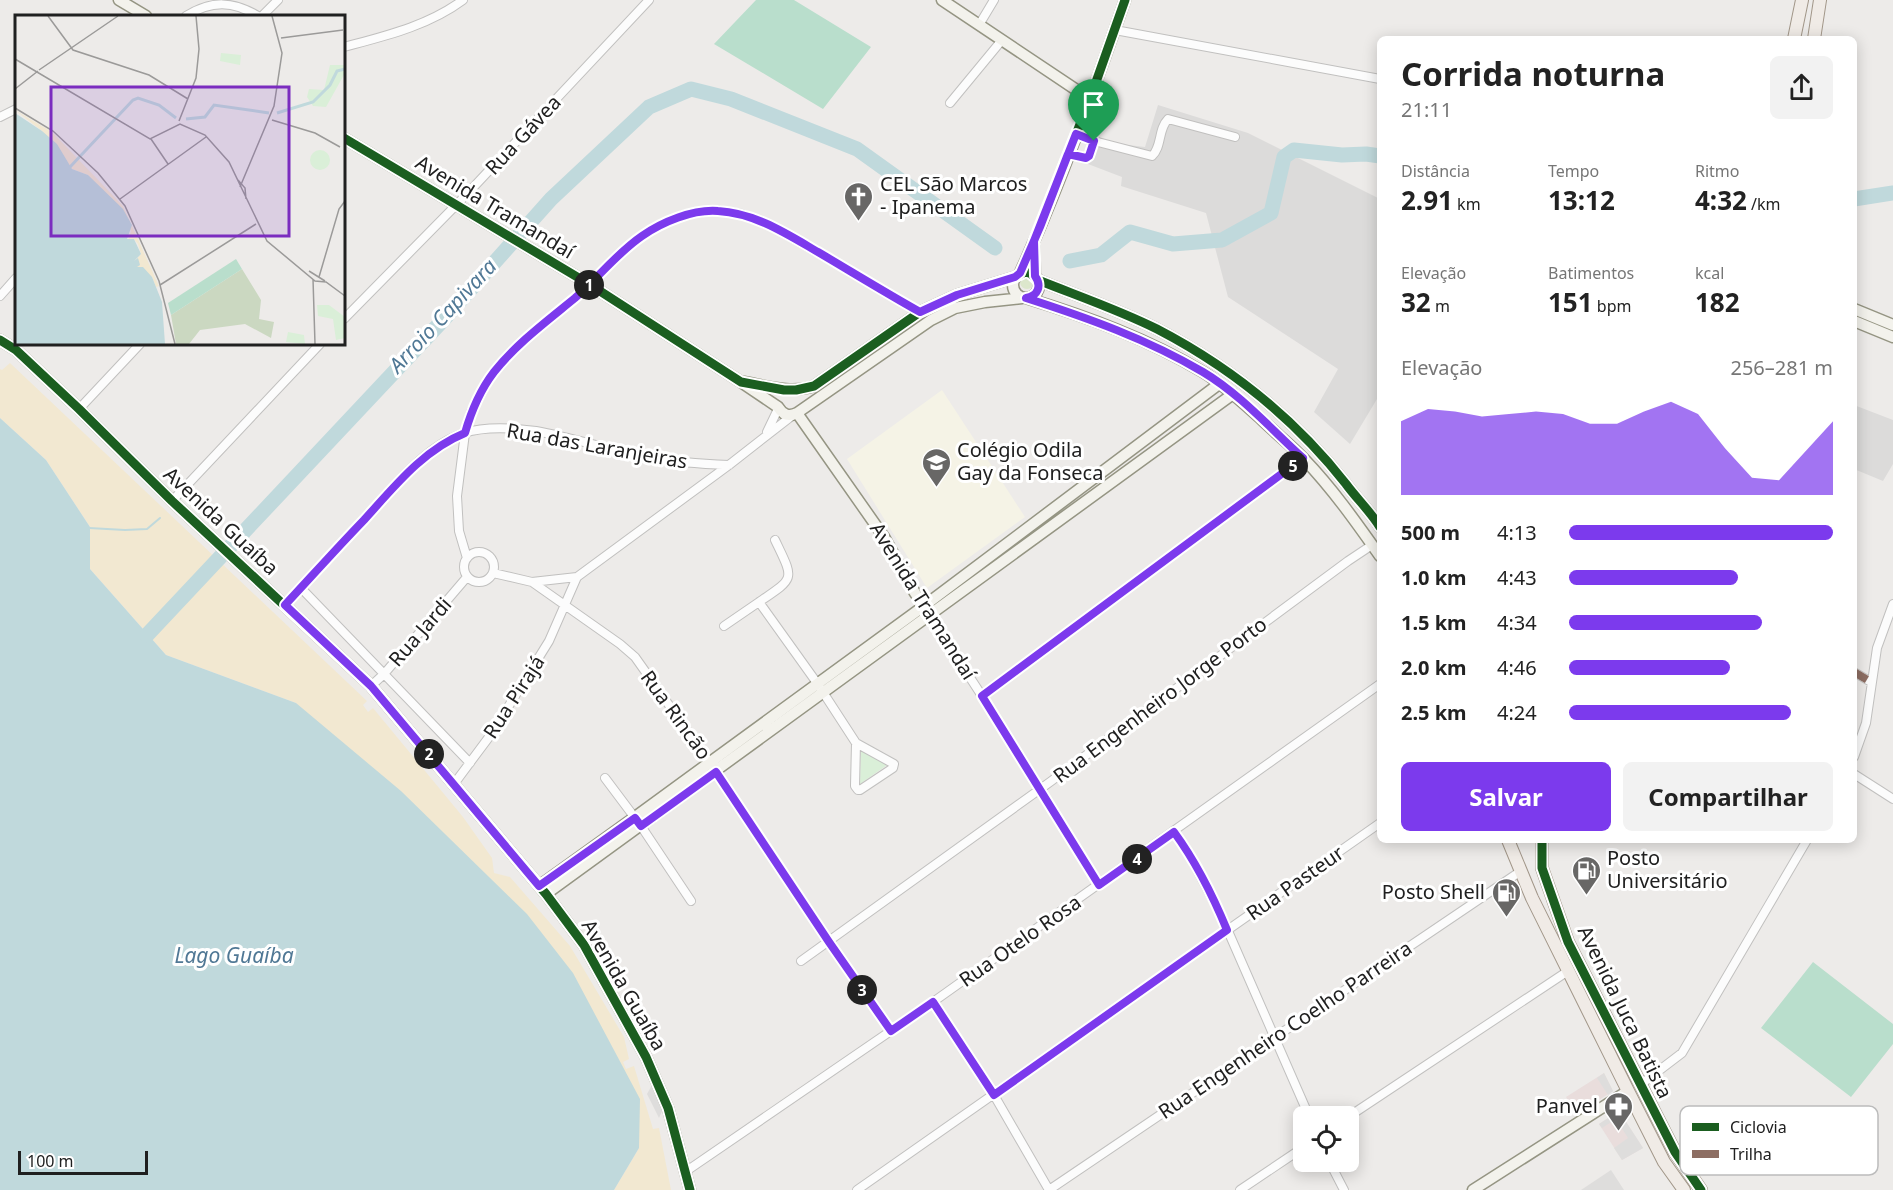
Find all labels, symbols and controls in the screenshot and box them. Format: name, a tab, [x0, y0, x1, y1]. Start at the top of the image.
inset map	[15, 15, 345, 345]
text: Corrida noturna	[1401, 51, 1665, 96]
button: share	[1770, 56, 1833, 119]
pin	[1068, 79, 1119, 141]
icon: arrive	[1077, 88, 1110, 121]
street label: Rua Gávea	[479, 89, 566, 180]
text: 21:11	[1401, 96, 1452, 123]
street label: Avenida Tramandaí	[411, 148, 580, 265]
text: Distância	[1401, 160, 1470, 182]
text: Tempo	[1548, 160, 1599, 182]
text: Ritmo	[1695, 160, 1740, 182]
place label: CEL São Marcos - Ipanema	[880, 170, 1027, 220]
church icon: CEL São Marcos - Ipanema	[843, 180, 875, 222]
text: 2.91	[1401, 182, 1453, 218]
text: 13:12	[1548, 182, 1615, 218]
text: 4:32	[1695, 182, 1747, 218]
text: km	[1453, 193, 1481, 215]
text: /km	[1747, 193, 1781, 215]
water label: Arroio Capivara	[381, 252, 502, 380]
text: Elevação	[1401, 262, 1466, 284]
text: Batimentos	[1548, 262, 1634, 284]
text: kcal	[1695, 262, 1724, 284]
pin: 1	[574, 270, 604, 300]
text: 1	[584, 274, 594, 296]
text: 32	[1401, 284, 1431, 320]
text: 151	[1548, 284, 1593, 320]
text: 182	[1695, 284, 1740, 320]
text: m	[1431, 295, 1450, 317]
text: bpm	[1593, 295, 1631, 317]
text: Elevação	[1401, 354, 1482, 381]
text: 256–281 m	[1730, 354, 1833, 381]
street label: Rua das Laranjeiras	[505, 416, 690, 475]
place label: Colégio Odila Gay da Fonseca	[957, 436, 1103, 486]
school or university icon: Colégio Odila Gay da Fonseca	[920, 446, 952, 488]
pin: 5	[1278, 451, 1308, 481]
text: 5	[1288, 455, 1298, 477]
street label: Avenida Guaíba	[158, 461, 284, 581]
street label: Avenida Tramandaí	[864, 517, 983, 685]
text: 500 m	[1401, 519, 1460, 546]
text: 4:13	[1497, 519, 1537, 546]
text: 1.0 km	[1401, 564, 1467, 591]
text: 4:43	[1497, 564, 1537, 591]
street label: Rua Jardi	[382, 591, 457, 672]
text: 1.5 km	[1401, 609, 1467, 636]
text: 4:34	[1497, 609, 1537, 636]
street label: Rua Engenheiro Jorge Porto	[1047, 610, 1272, 789]
street label: Rua Pirajá	[477, 650, 550, 743]
text: 2.0 km	[1401, 654, 1467, 681]
text: 4:46	[1497, 654, 1537, 681]
street label: Rua Rincão	[635, 665, 718, 765]
text: 2.5 km	[1401, 699, 1467, 726]
text: 4:24	[1497, 699, 1537, 726]
pin: 2	[414, 739, 444, 769]
text: 2	[424, 743, 434, 765]
button: Salvar	[1401, 762, 1611, 831]
button: Compartilhar	[1623, 762, 1833, 831]
street label: Rua Pasteur	[1241, 839, 1349, 926]
pin: 4	[1122, 844, 1152, 874]
place label: Posto Universitário	[1607, 844, 1728, 894]
text: 4	[1132, 848, 1142, 870]
fuel station icon: Posto Universitário	[1570, 854, 1602, 896]
fuel station icon: Posto Shell	[1490, 876, 1522, 918]
place label: Posto Shell	[1382, 878, 1485, 905]
street label: Rua Otelo Rosa	[953, 888, 1086, 993]
street label: Avenida Guaíba	[576, 914, 673, 1055]
street label: Avenida Juca Batista	[1572, 921, 1679, 1103]
street label: Rua Engenheiro Coelho Parreira	[1153, 934, 1417, 1125]
water label: Lago Guaíba	[174, 941, 294, 969]
pin: 3	[847, 975, 877, 1005]
text: 3	[857, 979, 867, 1001]
pharmacy icon: Panvel	[1603, 1090, 1635, 1132]
place label: Panvel	[1536, 1092, 1598, 1119]
map controls	[1293, 1106, 1359, 1172]
button: locate	[1293, 1106, 1359, 1172]
legend	[1680, 1106, 1878, 1175]
text: Ciclovia	[1730, 1116, 1787, 1138]
text: Trilha	[1730, 1143, 1772, 1165]
scale bar	[18, 1148, 148, 1176]
text: 100 m	[27, 1150, 74, 1172]

